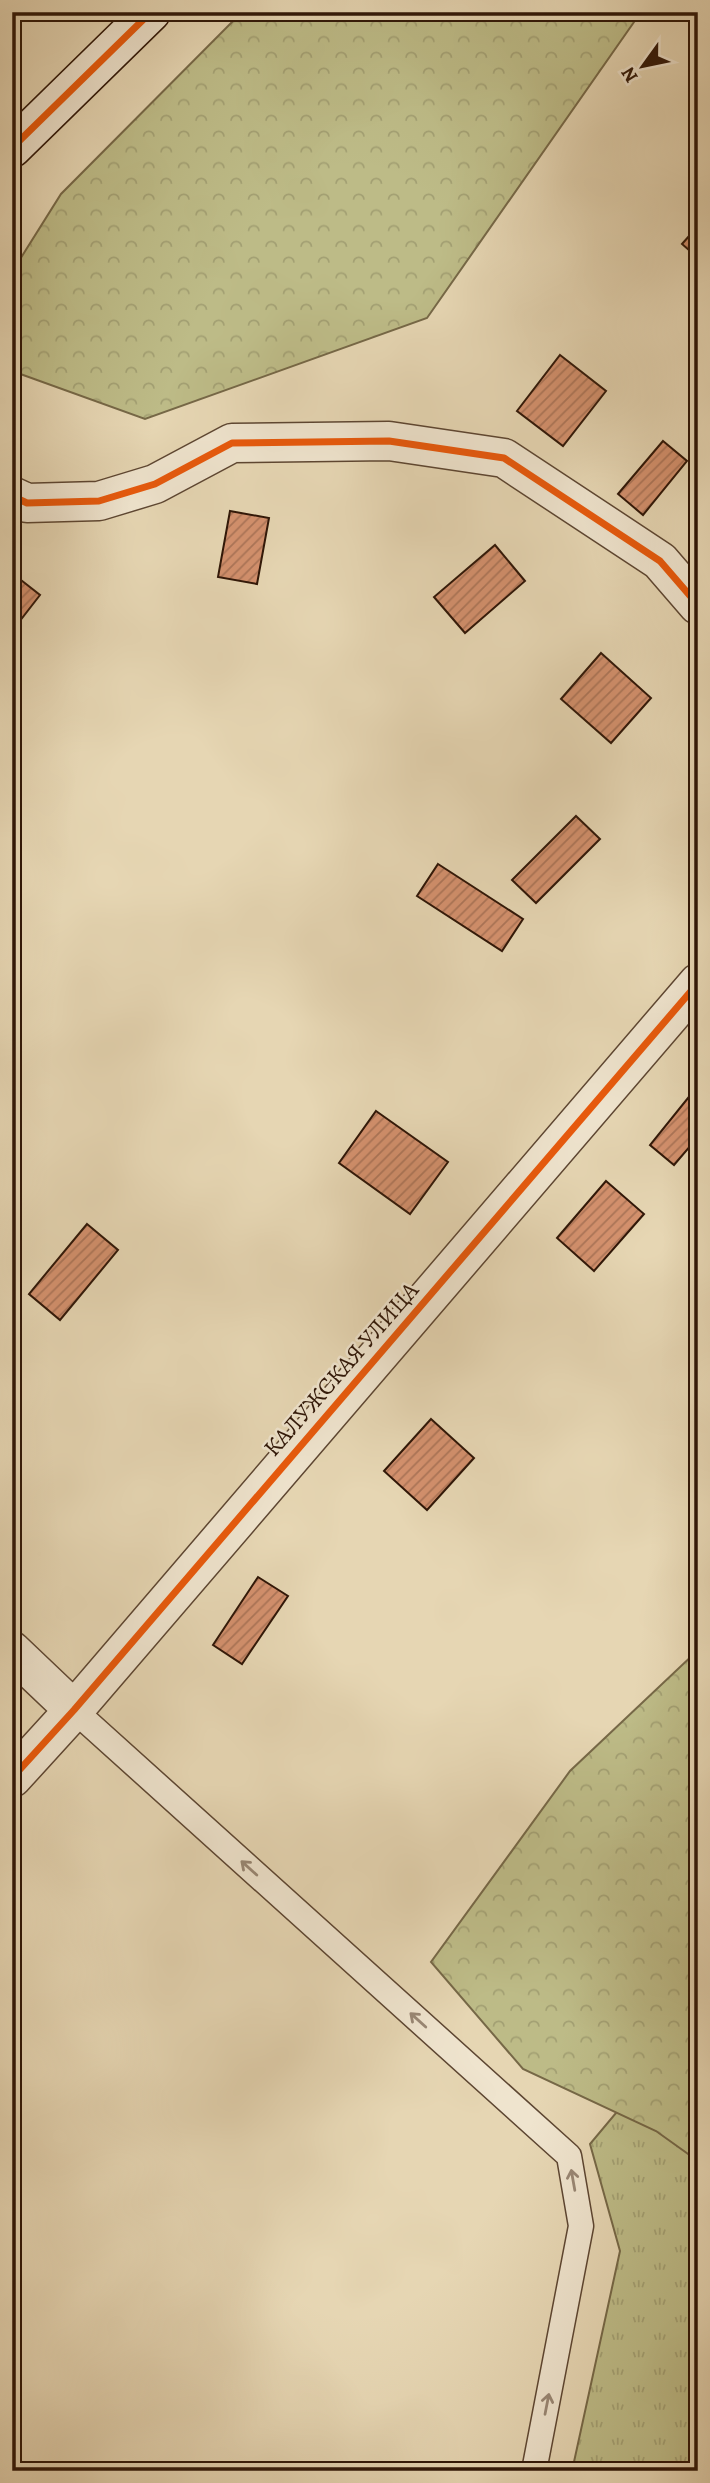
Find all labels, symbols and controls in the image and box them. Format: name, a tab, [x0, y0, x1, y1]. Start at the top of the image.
north arrow	[608, 32, 678, 102]
text: N	[615, 62, 644, 88]
street label: КАЛУЖСКАЯ УЛИЦА	[256, 1274, 426, 1463]
one-way arrow	[240, 1860, 258, 1876]
one-way arrow	[409, 2012, 427, 2028]
one-way arrow	[566, 2169, 579, 2192]
one-way arrow	[540, 2393, 554, 2416]

